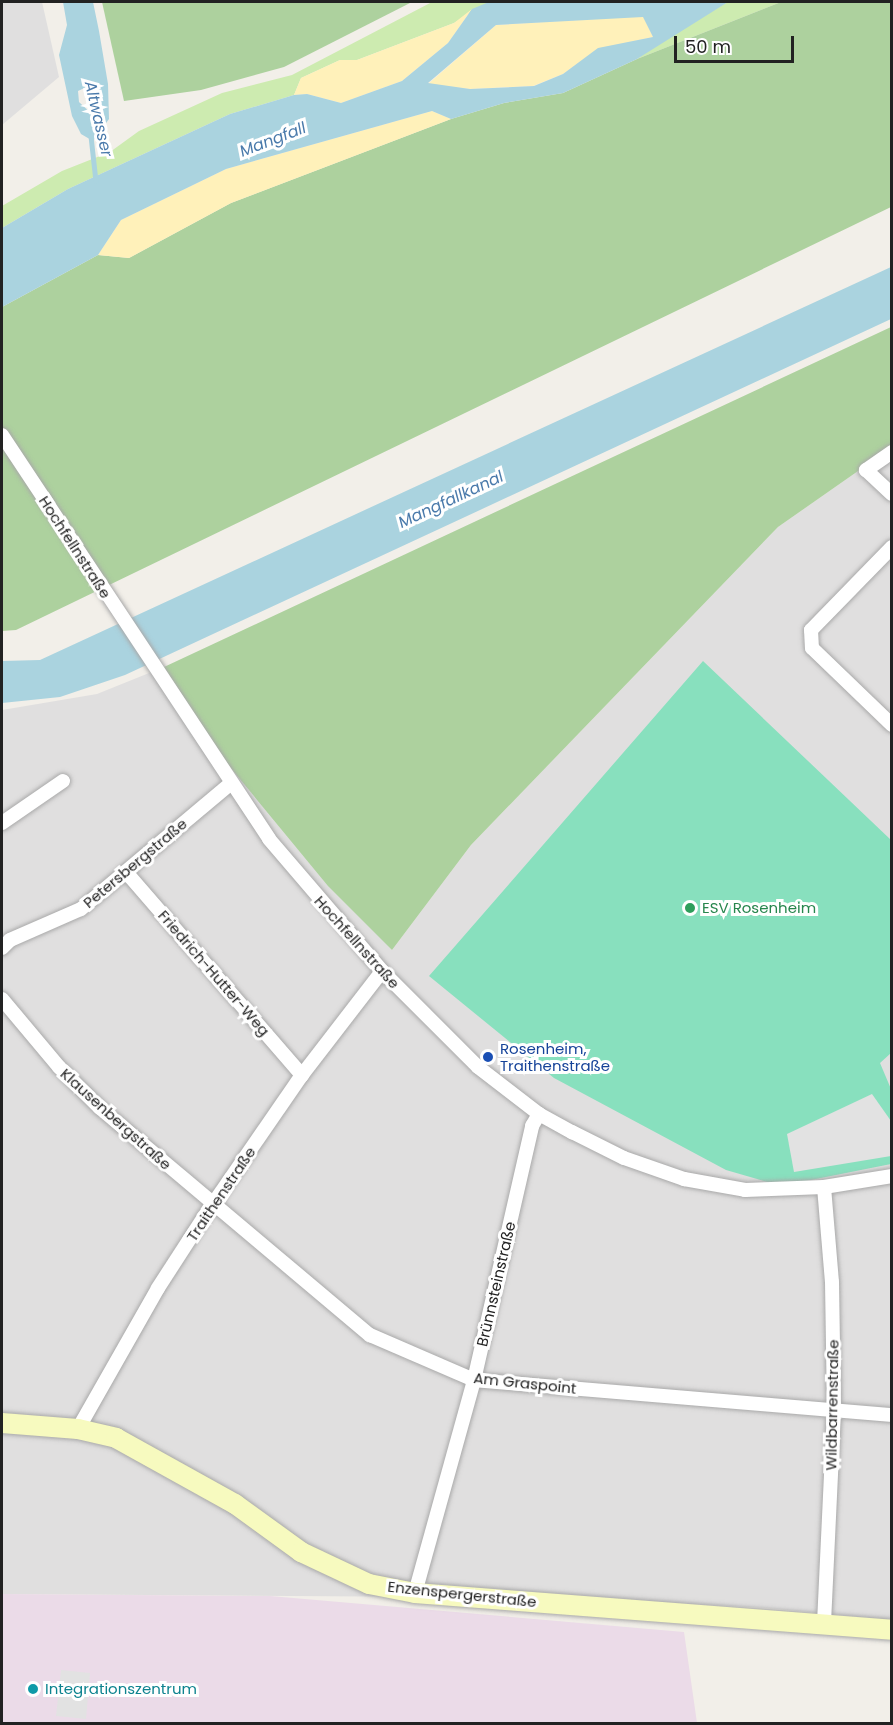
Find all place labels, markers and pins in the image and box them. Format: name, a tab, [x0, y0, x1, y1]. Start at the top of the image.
place label: ESV Rosenheim	[702, 899, 816, 917]
marker: ESV Rosenheim	[683, 901, 697, 915]
place label: Rosenheim, Traithenstraße	[500, 1039, 610, 1074]
marker: Rosenheim, Traithenstraße	[481, 1050, 495, 1064]
place label: Integrationszentrum	[45, 1680, 197, 1698]
marker: Integrationszentrum	[26, 1682, 40, 1696]

